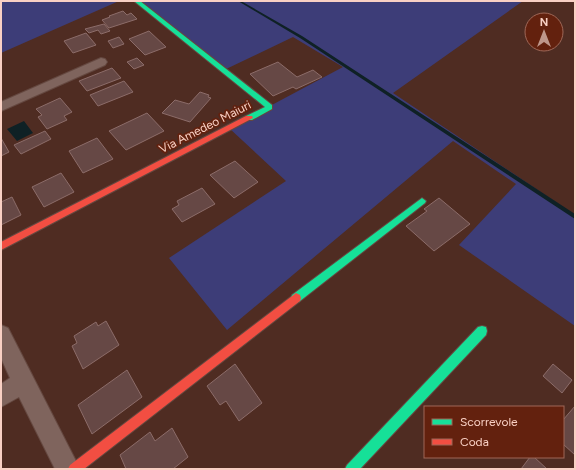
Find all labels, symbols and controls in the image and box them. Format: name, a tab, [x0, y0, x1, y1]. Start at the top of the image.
north arrow	[524, 12, 564, 52]
text: N	[540, 16, 548, 29]
street label: Via Amedeo Maiuri	[157, 98, 253, 156]
legend	[424, 406, 564, 458]
text: Scorrevole	[460, 415, 518, 429]
text: Coda	[460, 435, 489, 449]

